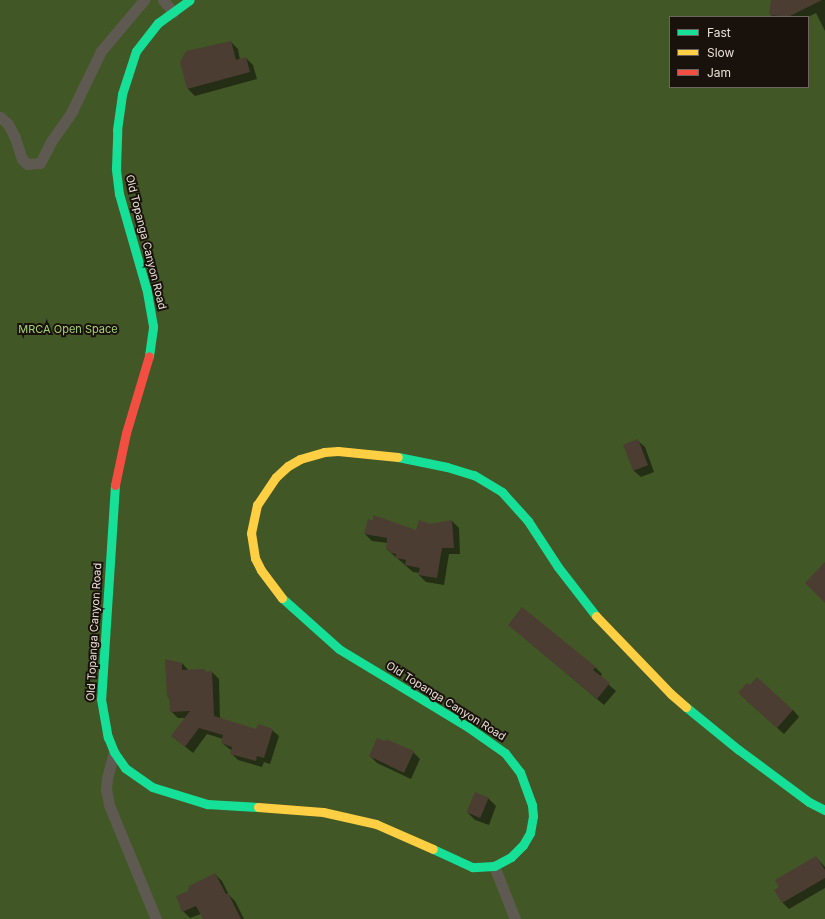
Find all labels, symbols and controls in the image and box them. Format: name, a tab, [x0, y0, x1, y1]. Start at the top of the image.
legend	[669, 16, 809, 88]
text: Fast	[707, 25, 731, 40]
text: Slow	[707, 45, 734, 60]
text: Jam	[707, 65, 731, 80]
street label: Old Topanga Canyon Road	[123, 173, 169, 311]
park label: MRCA Open Space	[18, 322, 118, 336]
street label: Old Topanga Canyon Road	[84, 562, 104, 702]
street label: Old Topanga Canyon Road	[384, 659, 508, 743]

